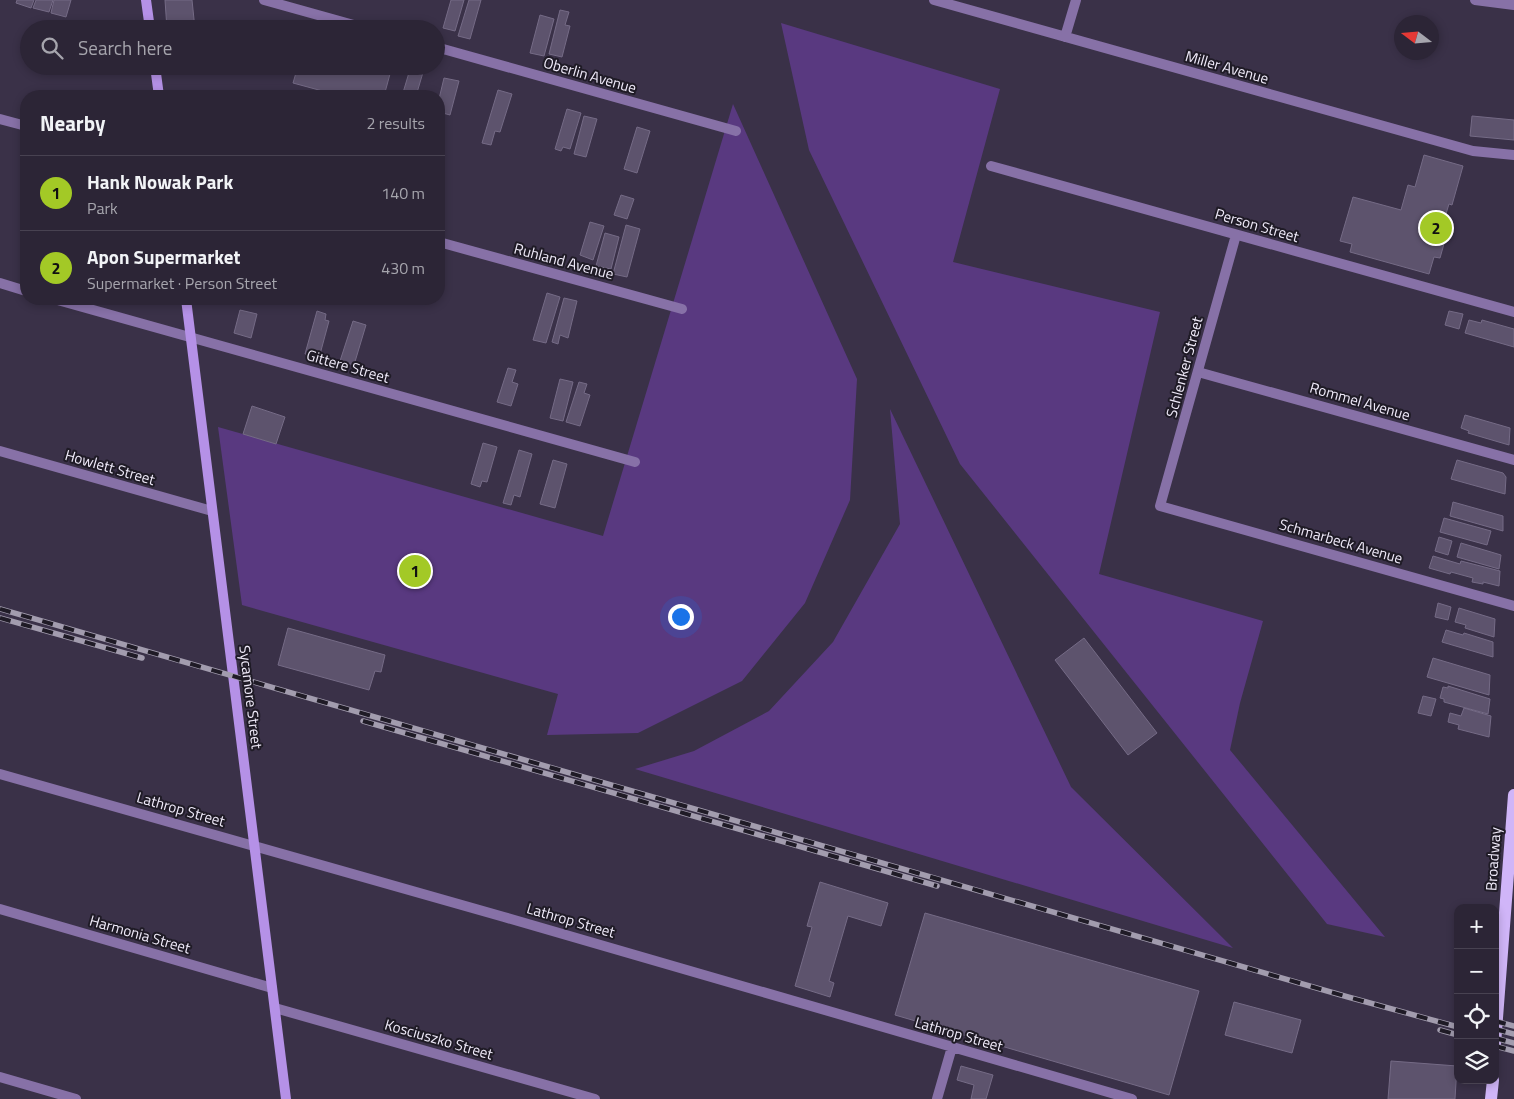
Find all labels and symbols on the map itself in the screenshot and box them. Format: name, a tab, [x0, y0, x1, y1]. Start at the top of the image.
north arrow	[1394, 15, 1439, 60]
street label: Miller Avenue	[1183, 44, 1271, 90]
street label: Oberlin Avenue	[541, 51, 639, 99]
street label: Person Street	[1212, 202, 1302, 248]
pin: 2	[1420, 209, 1452, 247]
street label: Ruhland Avenue	[512, 237, 616, 285]
street label: Schlenker Street	[1159, 313, 1209, 420]
street label: Gittere Street	[304, 343, 393, 389]
street label: Rommel Avenue	[1307, 376, 1413, 426]
street label: Howlett Street	[62, 443, 158, 491]
street label: Schmarbeck Avenue	[1277, 512, 1405, 570]
pin: 1	[399, 552, 431, 590]
your location	[668, 604, 694, 630]
street label: Sycamore Street	[233, 644, 269, 751]
street label: Lathrop Street	[134, 785, 229, 833]
street label: Broadway	[1479, 826, 1507, 892]
street label: Lathrop Street	[524, 896, 619, 944]
street label: Harmonia Street	[87, 909, 194, 960]
street label: Lathrop Street	[912, 1010, 1007, 1058]
street label: Kosciuszko Street	[382, 1013, 497, 1066]

